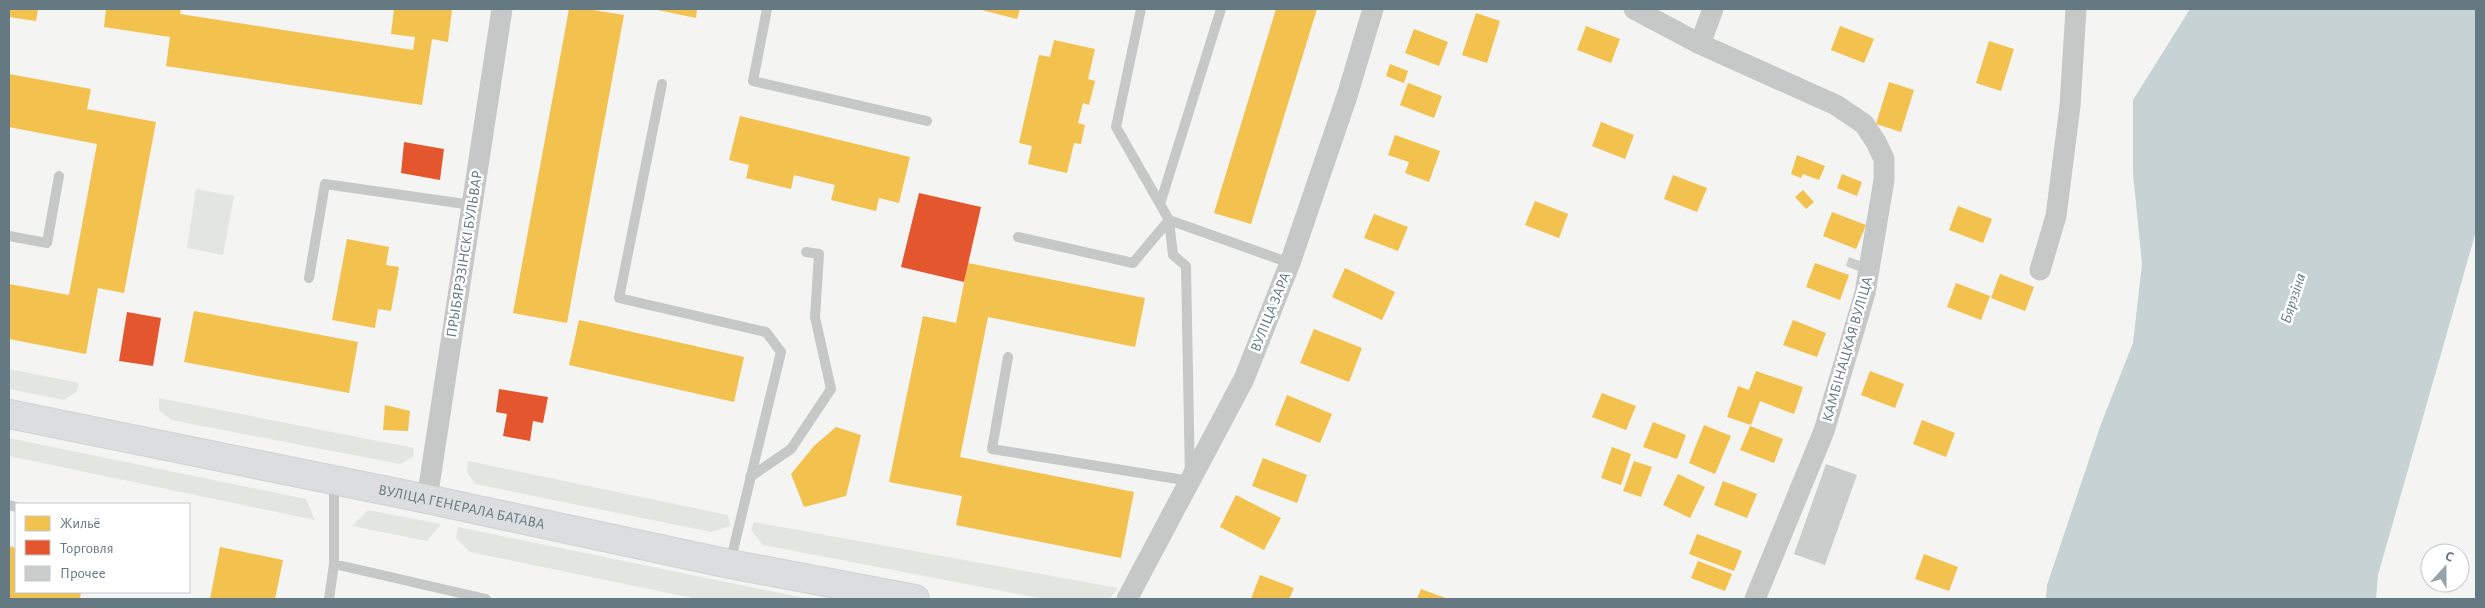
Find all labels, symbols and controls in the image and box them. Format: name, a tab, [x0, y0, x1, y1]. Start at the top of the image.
street label: ПРЫБЯРЭЗІНСКІ БУЛЬВАР	[444, 170, 485, 338]
street label: ВУЛІЦА ЗАРА	[1248, 270, 1293, 354]
water label: Бярэзіна	[2277, 271, 2310, 326]
street label: КАМБІНАЦКАЯ ВУЛІЦА	[1820, 275, 1875, 423]
street label: ВУЛІЦА ГЕНЕРАЛА БАТАВА	[377, 482, 546, 532]
legend	[15, 503, 190, 593]
text: Жильё	[60, 516, 100, 531]
text: Торговля	[60, 541, 114, 556]
north arrow	[2420, 543, 2470, 593]
text: С	[2443, 549, 2456, 565]
text: Прочее	[60, 566, 106, 581]

